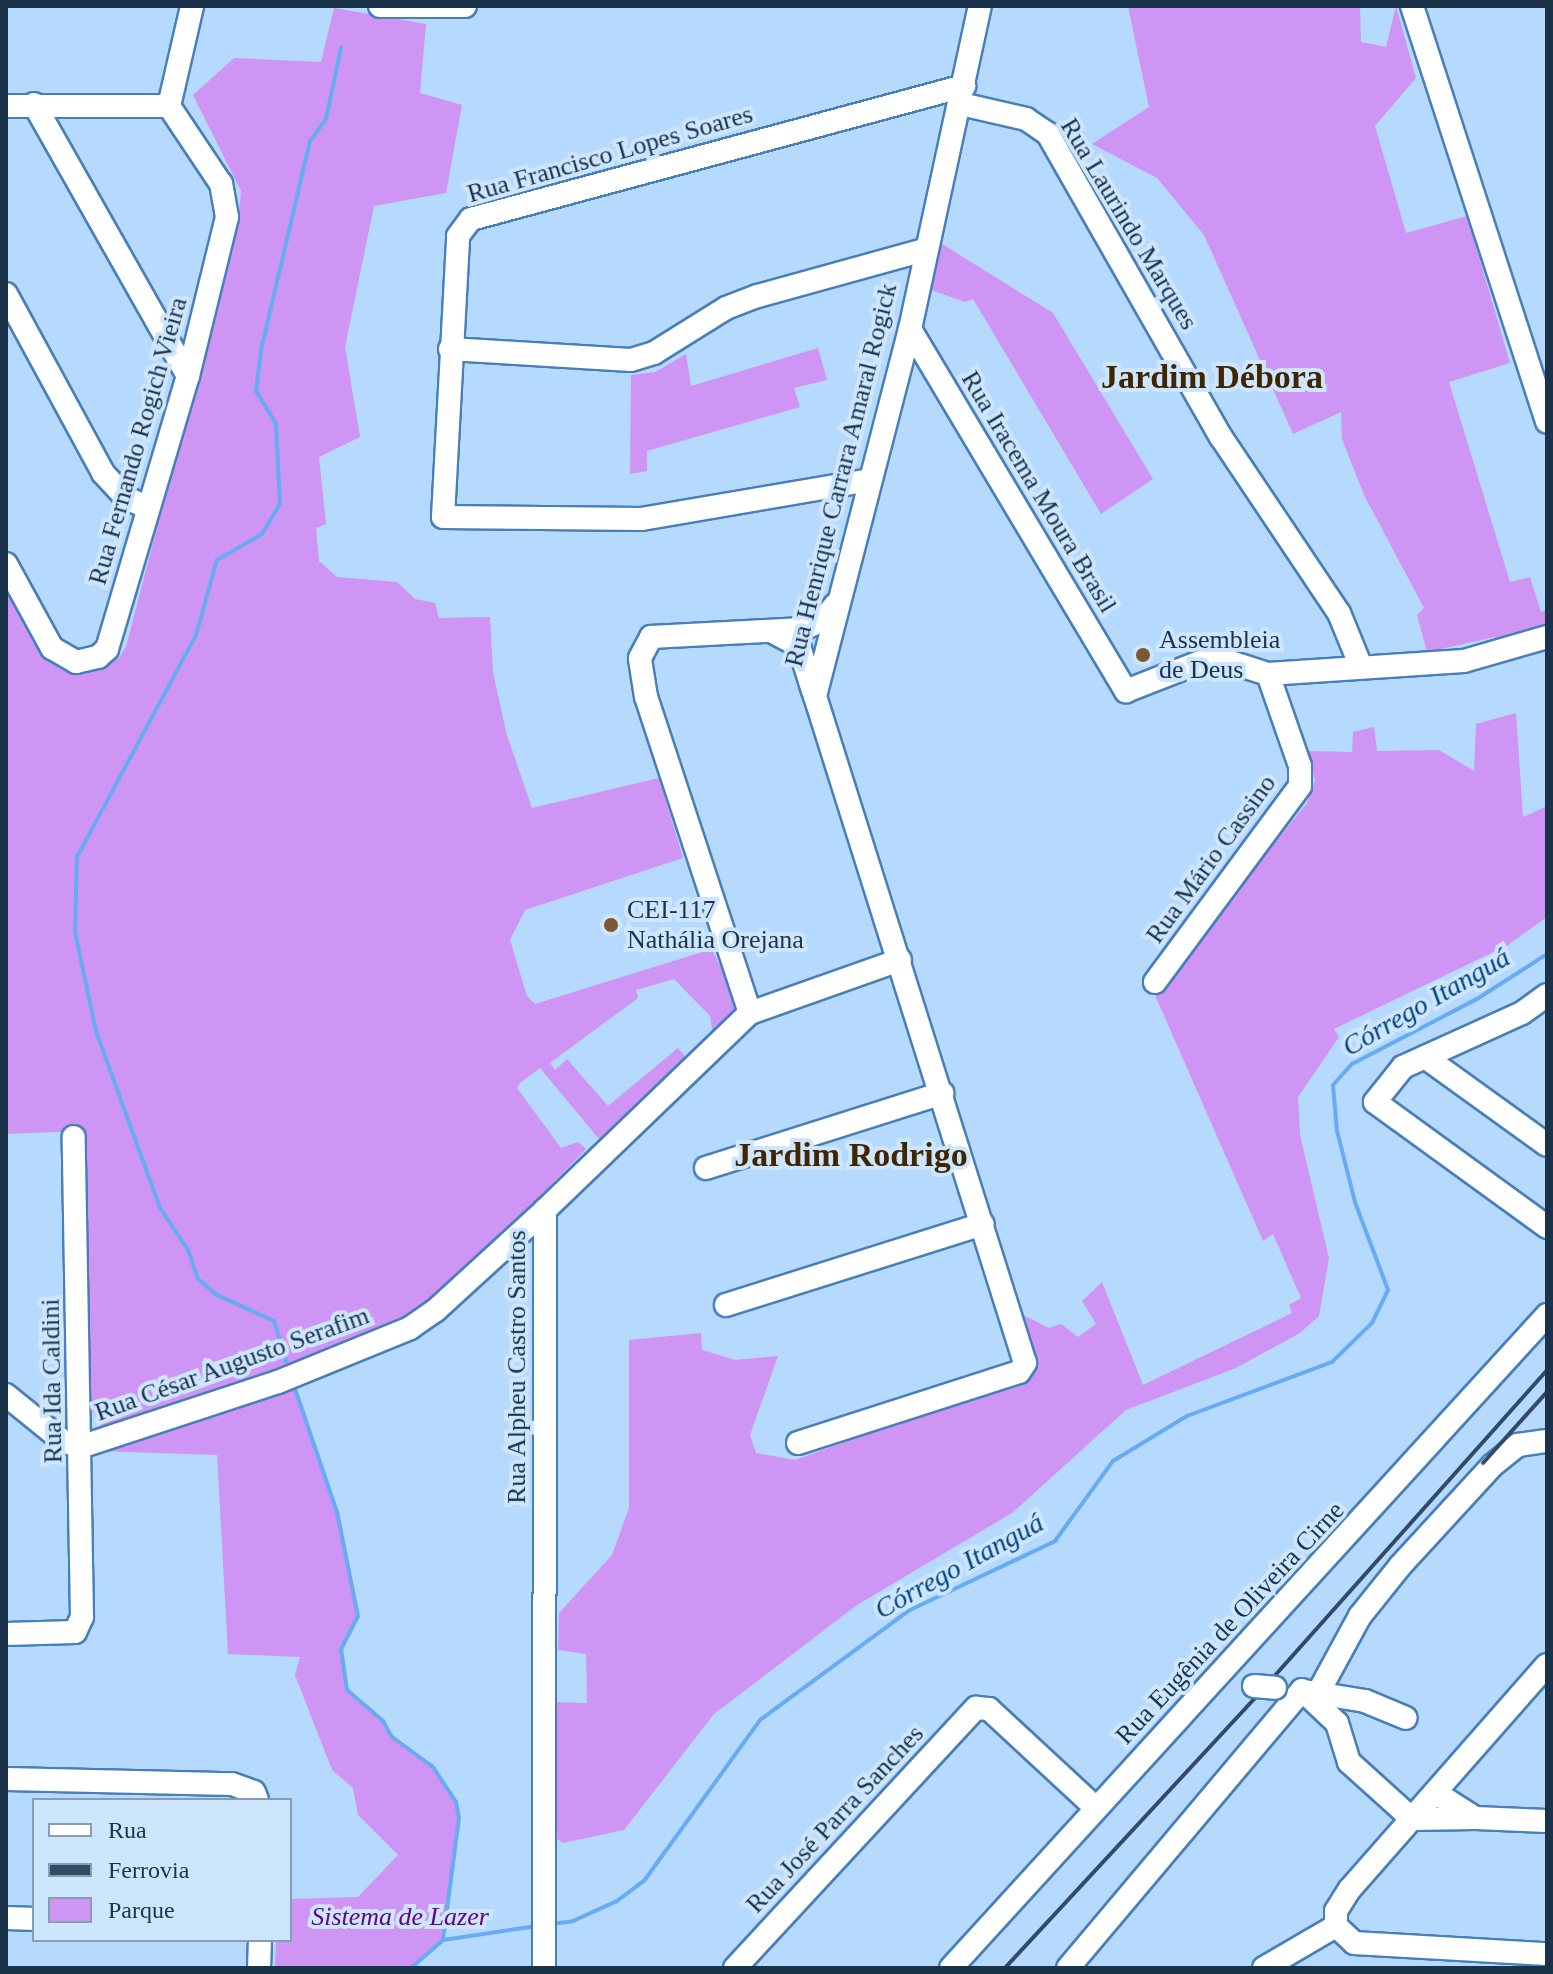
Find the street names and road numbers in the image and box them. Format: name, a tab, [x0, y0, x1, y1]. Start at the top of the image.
street label: Rua Francisco Lopes Soares	[464, 98, 756, 210]
street label: Rua Laurindo Marques	[1054, 113, 1204, 335]
street label: Rua Henrique Carrara Amaral Rogick	[778, 279, 904, 671]
street label: Rua Fernando Rogich Vieira	[82, 293, 194, 589]
street label: Rua Iracema Moura Brasil	[954, 365, 1124, 619]
street label: Rua Mário Cassino	[1139, 769, 1283, 949]
street label: Rua Alpheu Castro Santos	[501, 1229, 533, 1505]
street label: Rua Ida Caldini	[35, 1298, 69, 1464]
street label: Rua César Augusto Serafim	[90, 1300, 374, 1428]
street label: Rua Eugênia de Oliveira Cirne	[1109, 1495, 1351, 1751]
street label: Rua José Parra Sanches	[740, 1718, 930, 1920]

